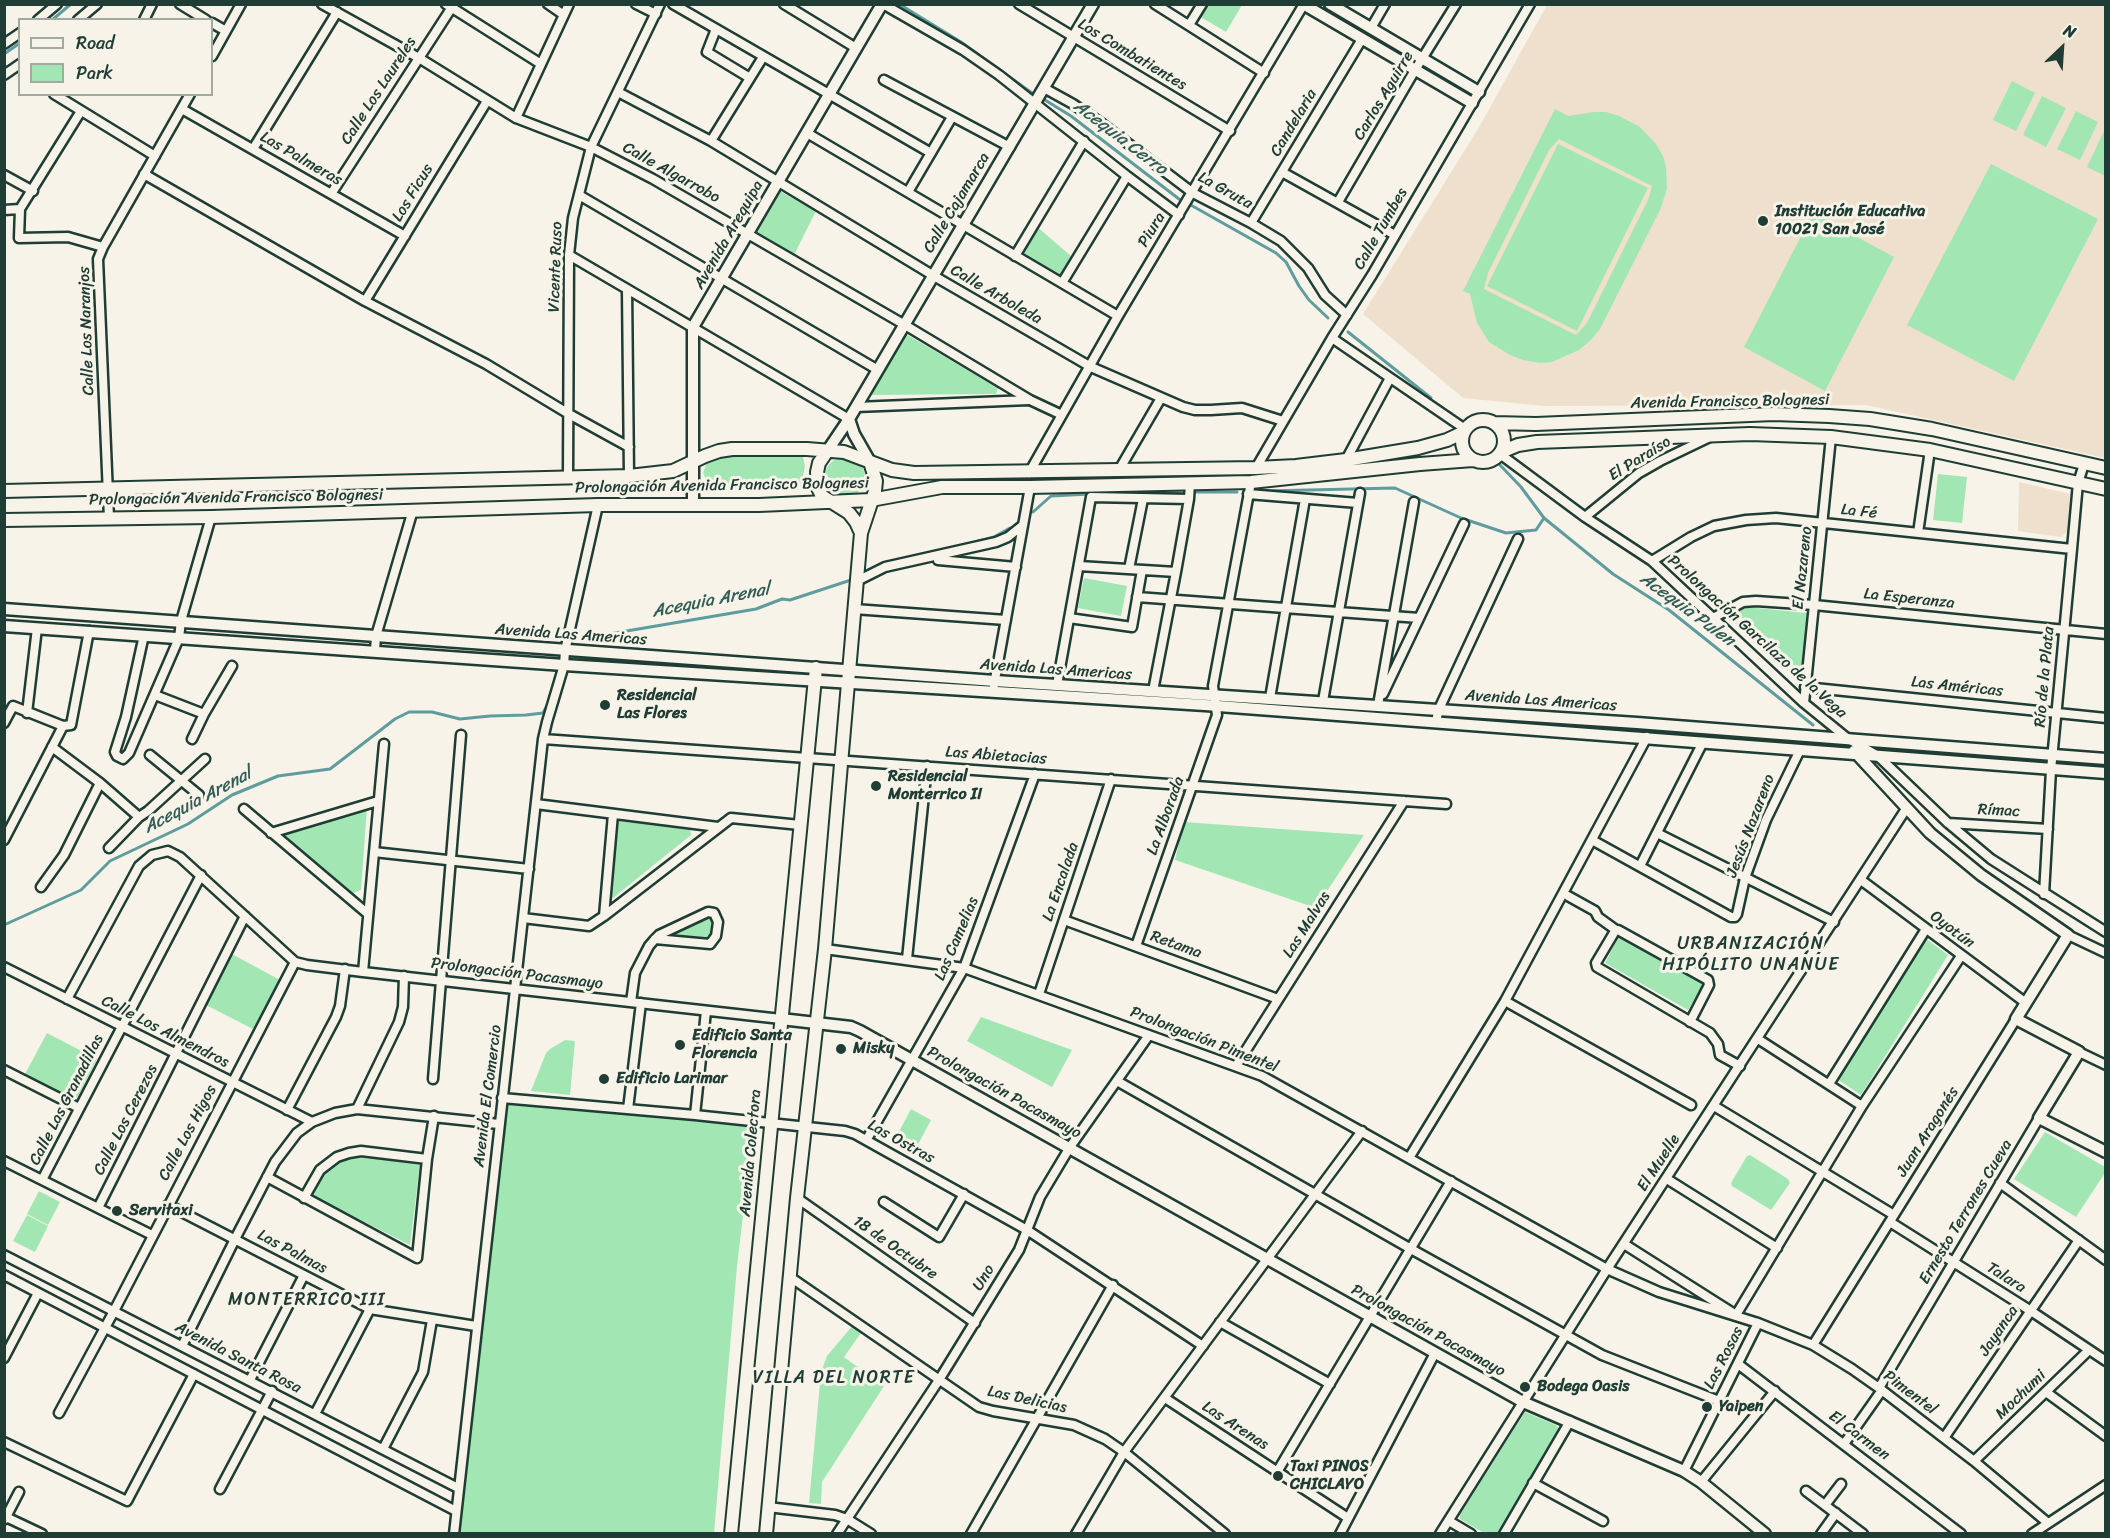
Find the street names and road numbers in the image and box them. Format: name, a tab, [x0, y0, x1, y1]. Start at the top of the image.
street label: Los Combatientes	[1074, 15, 1190, 95]
street label: Calle Los Laureles	[337, 34, 421, 148]
street label: Carlos Aguirre	[1350, 48, 1418, 144]
street label: Candelaria	[1266, 86, 1322, 160]
street label: Las Palmeras	[256, 128, 346, 190]
street label: Calle Algarrobo	[619, 138, 723, 208]
street label: Calle Cajamarca	[920, 149, 994, 257]
street label: Los Ficus	[388, 161, 438, 225]
street label: La Gruta	[1194, 168, 1256, 214]
street label: Avenida Arequipa	[690, 177, 768, 293]
street label: Calle Tumbes	[1350, 185, 1412, 273]
street label: Piura	[1134, 209, 1170, 251]
street label: Vicente Ruso	[545, 221, 567, 313]
street label: Calle Arboleda	[947, 261, 1045, 329]
street label: Calle Los Naranjos	[75, 266, 99, 396]
street label: Avenida Francisco Bolognesi	[1630, 391, 1830, 413]
street label: El Paraíso	[1605, 432, 1675, 486]
street label: Prolongación Avenida Francisco Bolognesi	[575, 474, 869, 498]
street label: Prolongación Avenida Francisco Bolognesi	[89, 486, 383, 510]
street label: La Fé	[1840, 501, 1878, 523]
street label: El Nazareno	[1789, 526, 1817, 610]
street label: Prolongación Garcilazo de la Vega	[1663, 551, 1851, 723]
street label: La Esperanza	[1863, 585, 1955, 613]
street label: Avenida Las Americas	[494, 620, 648, 650]
street label: Río de la Plata	[2031, 626, 2059, 728]
street label: Avenida Las Americas	[979, 655, 1133, 685]
street label: Las Américas	[1910, 673, 2004, 701]
street label: Avenida Las Americas	[1464, 686, 1618, 716]
street label: Las Abietacias	[945, 743, 1047, 769]
street label: Jesús Nazareno	[1723, 772, 1779, 880]
street label: La Alborada	[1143, 774, 1189, 858]
street label: Rímac	[1977, 800, 2021, 822]
street label: La Encalada	[1039, 840, 1083, 924]
street label: Las Malvas	[1279, 888, 1335, 962]
street label: Las Camelias	[931, 894, 983, 984]
street label: Oyotún	[1926, 907, 1978, 953]
street label: Retama	[1148, 927, 1204, 963]
street label: Prolongación Pacasmayo	[430, 954, 604, 994]
street label: Calle Los Almendros	[98, 992, 232, 1072]
street label: Prolongación Pimentel	[1127, 1003, 1281, 1077]
street label: Avenida El Comercio	[470, 1024, 506, 1168]
street label: Calle Las Granadillas	[26, 1031, 108, 1169]
street label: Prolongación Pacasmayo	[924, 1043, 1084, 1143]
street label: Calle Los Cerezos	[90, 1061, 162, 1179]
street label: Calle Los Higos	[155, 1082, 221, 1184]
street label: Juan Aragonés	[1893, 1083, 1963, 1181]
street label: Avenida Colectora	[736, 1089, 766, 1217]
street label: Las Ostras	[864, 1116, 938, 1168]
street label: El Muelle	[1633, 1131, 1685, 1195]
street label: Ernesto Terrones Cueva	[1915, 1136, 2017, 1288]
street label: 18 de Octubre	[849, 1212, 941, 1284]
street label: Las Palmas	[254, 1226, 330, 1278]
street label: Talara	[1983, 1259, 2029, 1297]
street label: Uno	[969, 1261, 999, 1295]
street label: Prolongación Pacasmayo	[1348, 1281, 1508, 1381]
street label: Jayanca	[1975, 1302, 2023, 1360]
street label: Avenida Santa Rosa	[172, 1318, 304, 1398]
street label: Las Rosas	[1700, 1324, 1748, 1392]
street label: Mochumi	[1992, 1366, 2050, 1424]
street label: Pimentel	[1879, 1367, 1941, 1419]
street label: Las Delicias	[986, 1382, 1068, 1418]
street label: Las Arenas	[1198, 1397, 1272, 1455]
street label: El Carmen	[1825, 1407, 1893, 1465]

